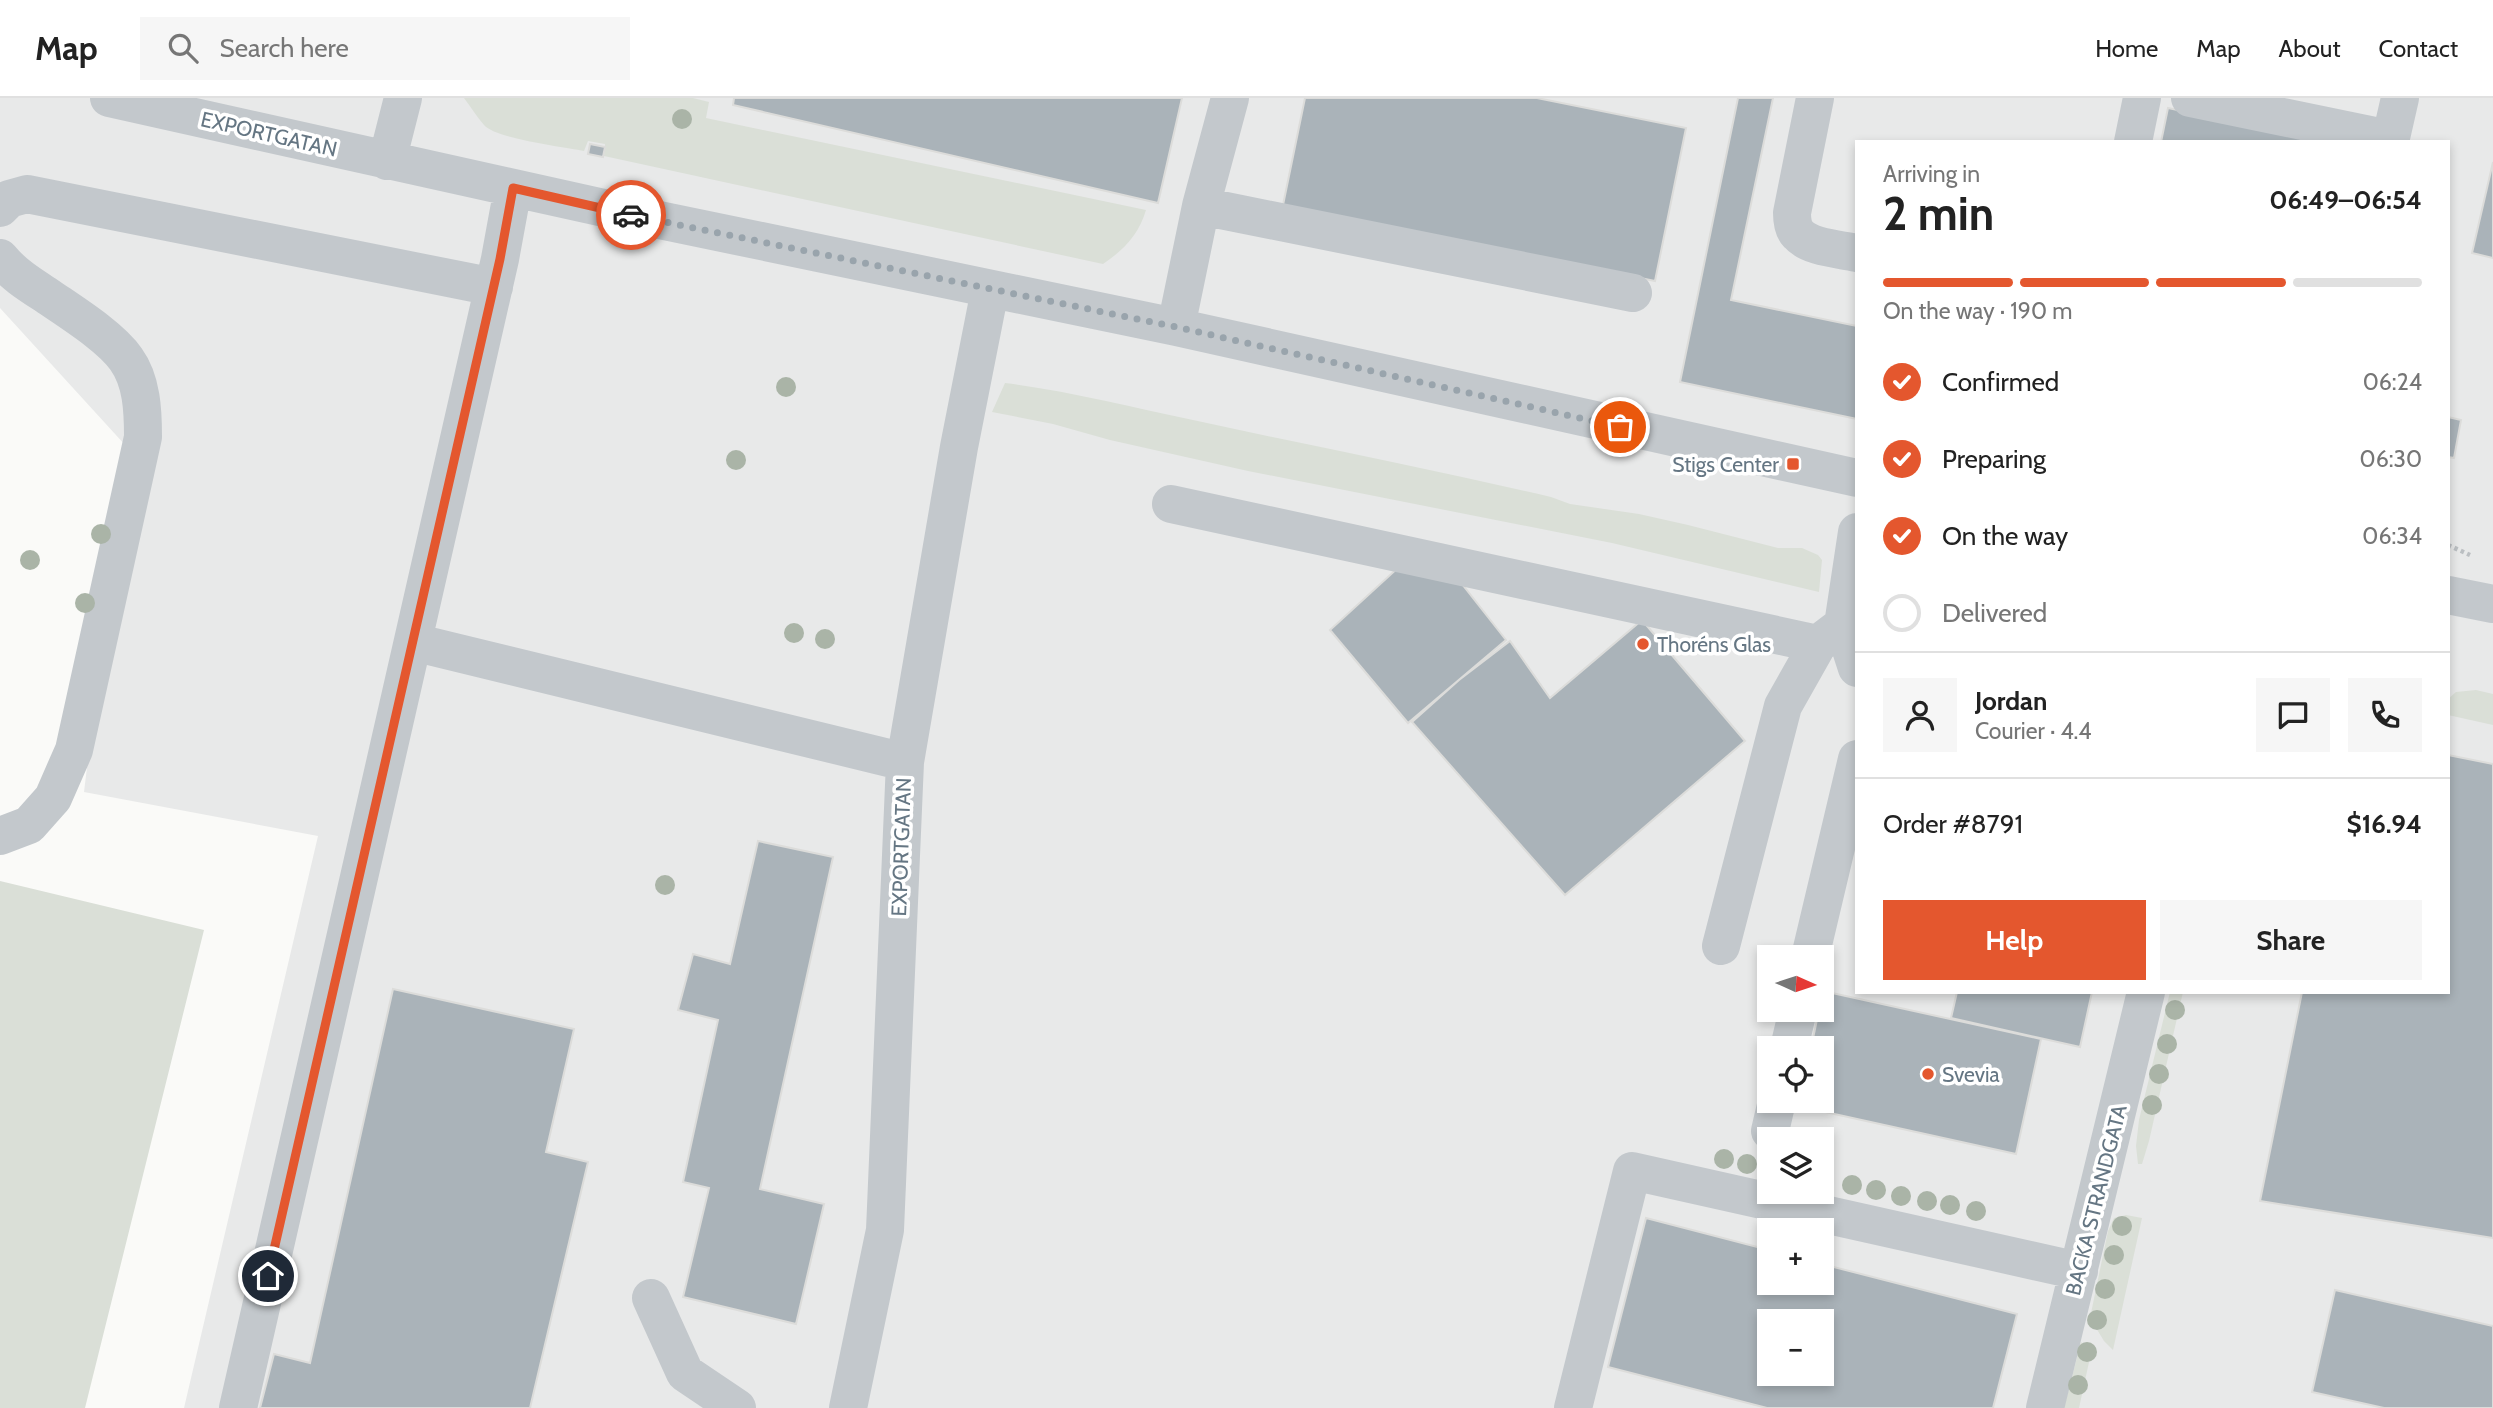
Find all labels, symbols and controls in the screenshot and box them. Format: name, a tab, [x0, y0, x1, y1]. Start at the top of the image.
search box	[140, 17, 630, 80]
text: Map	[35, 28, 98, 68]
icon: search	[164, 29, 202, 67]
text: Search here	[220, 32, 349, 64]
text: Home	[2095, 34, 2158, 63]
text: Map	[2196, 34, 2241, 63]
text: About	[2279, 34, 2341, 63]
text: Contact	[2379, 34, 2458, 63]
street label: EXPORTGATAN	[198, 106, 340, 162]
text: Arriving in	[1883, 160, 1980, 188]
courier	[596, 180, 666, 250]
text: 06:49–06:54	[2269, 184, 2422, 216]
text: 2 min	[1883, 186, 1994, 242]
icon: car	[612, 196, 650, 234]
text: On the way · 190 m	[1883, 297, 2072, 325]
icon: check	[1883, 363, 1921, 401]
text: Confirmed	[1942, 366, 2059, 398]
text: 06:24	[2363, 368, 2422, 396]
pin	[1590, 397, 1650, 457]
icon: bag	[1601, 408, 1639, 446]
icon: check	[1883, 440, 1921, 478]
text: Preparing	[1942, 443, 2046, 475]
text: 06:30	[2360, 445, 2422, 473]
place label: Stigs Center	[1672, 452, 1779, 477]
marker: Stigs Center	[1785, 456, 1801, 472]
icon: check	[1883, 517, 1921, 555]
text: On the way	[1942, 520, 2068, 552]
text: 06:34	[2362, 522, 2422, 550]
text: Delivered	[1942, 597, 2047, 629]
place label: Thoréns Glas	[1657, 632, 1771, 657]
marker: Thoréns Glas	[1635, 636, 1651, 652]
button: person	[1883, 678, 1957, 752]
button: chat	[2256, 678, 2330, 752]
button: phone	[2348, 678, 2422, 752]
text: Jordan	[1975, 685, 2047, 717]
text: Courier · 4.4	[1975, 717, 2092, 745]
street label: EXPORTGATAN	[886, 777, 916, 917]
text: Order #8791	[1883, 808, 2023, 840]
text: $16.94	[2347, 808, 2422, 840]
button: Help	[1883, 900, 2146, 980]
button: Share	[2160, 900, 2422, 980]
north arrow	[1757, 945, 1834, 1022]
map controls	[1757, 945, 1834, 1386]
button: locate	[1757, 1036, 1834, 1113]
place label: Svevia	[1942, 1062, 2000, 1087]
marker: Svevia	[1920, 1066, 1936, 1082]
street label: BACKA STRANDGATA	[2060, 1102, 2132, 1298]
button: layers	[1757, 1127, 1834, 1204]
button: +	[1757, 1218, 1834, 1295]
pin	[238, 1246, 298, 1306]
icon: home	[249, 1257, 287, 1295]
button: −	[1757, 1309, 1834, 1386]

